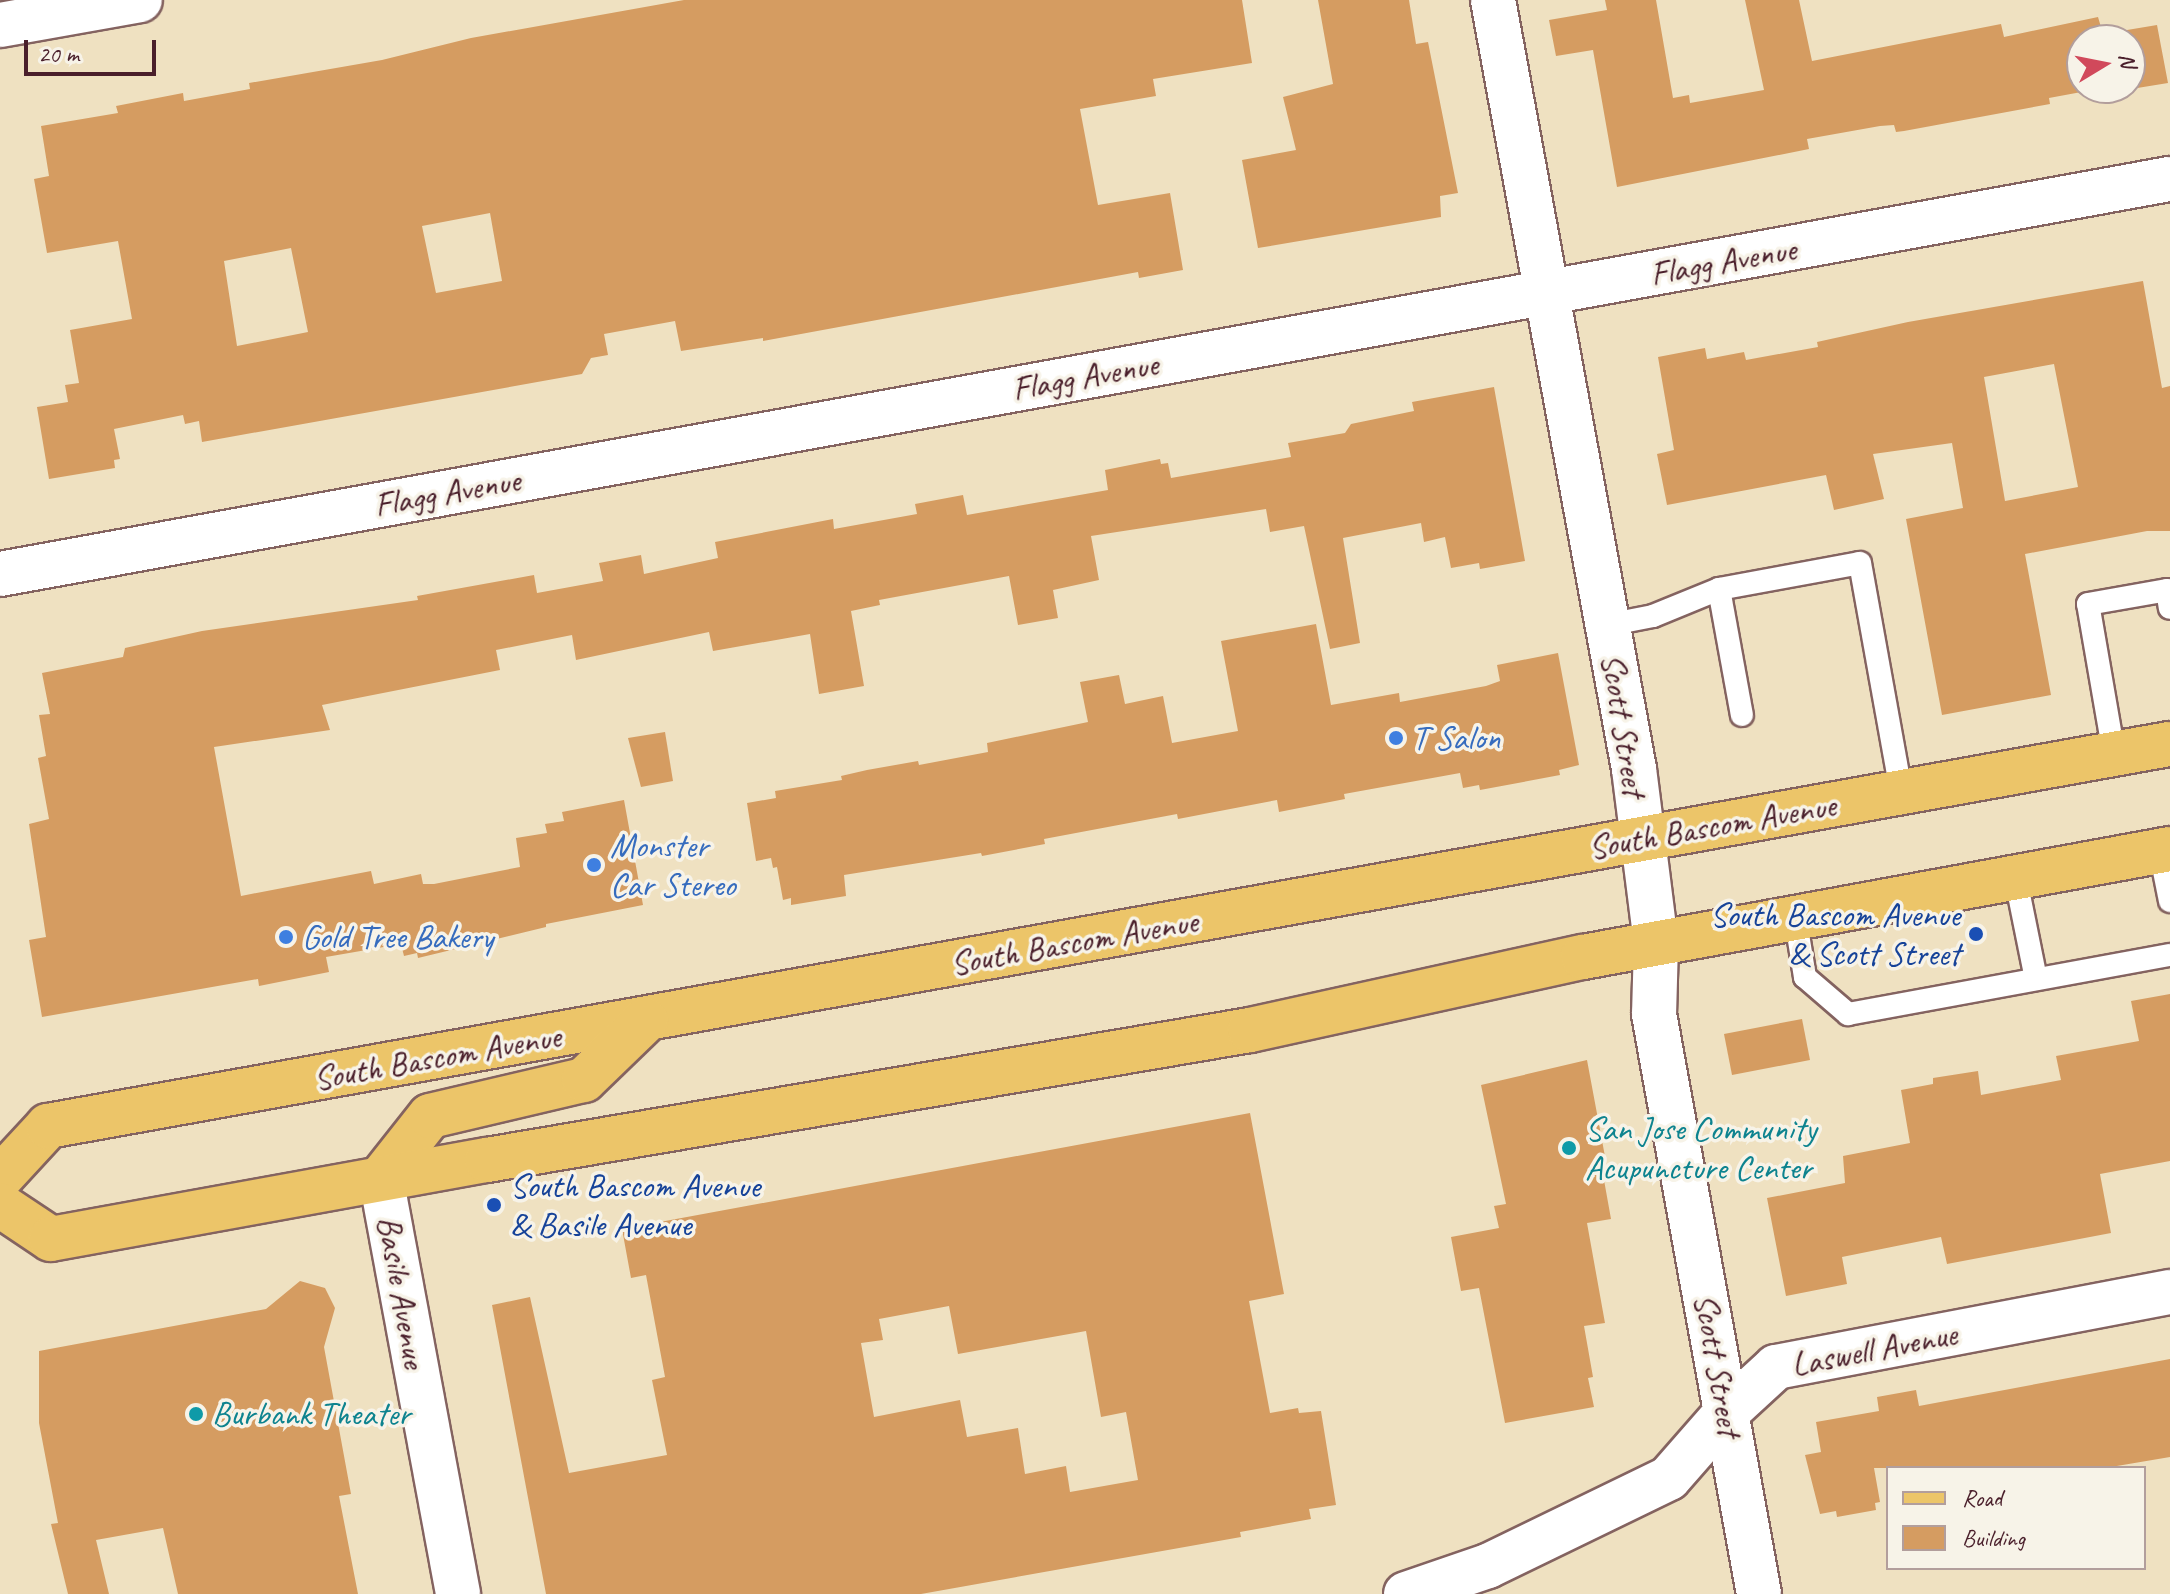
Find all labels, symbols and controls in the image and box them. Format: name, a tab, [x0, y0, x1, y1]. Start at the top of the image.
scale bar	[28, 24, 160, 74]
north arrow	[2066, 24, 2146, 104]
text: 20 m	[38, 39, 79, 69]
text: N	[2113, 51, 2143, 69]
street label: Flagg Avenue	[1647, 228, 1799, 294]
street label: Flagg Avenue	[1009, 343, 1161, 409]
street label: Flagg Avenue	[371, 459, 523, 525]
street label: Scott Street	[1593, 650, 1655, 800]
place label: T Salon	[1412, 718, 1500, 758]
marker: T Salon	[1387, 729, 1405, 747]
street label: South Bascom Avenue	[1586, 784, 1838, 868]
place label: Monster Car Stereo	[610, 825, 736, 904]
marker: Monster Car Stereo	[585, 856, 603, 874]
place label: South Bascom Avenue & Scott Street	[1711, 894, 1960, 974]
street label: South Bascom Avenue	[948, 900, 1200, 984]
place label: Gold Tree Bakery	[302, 917, 493, 957]
marker: South Bascom Avenue & Scott Street	[1967, 925, 1985, 943]
marker: Gold Tree Bakery	[277, 928, 295, 946]
street label: South Bascom Avenue	[311, 1015, 563, 1099]
place label: San Jose Community Acupuncture Center	[1585, 1108, 1817, 1188]
marker: San Jose Community Acupuncture Center	[1560, 1139, 1578, 1157]
place label: South Bascom Avenue & Basile Avenue	[510, 1165, 759, 1244]
marker: South Bascom Avenue & Basile Avenue	[485, 1196, 503, 1214]
street label: Basile Avenue	[369, 1213, 435, 1371]
street label: Scott Street	[1685, 1290, 1751, 1440]
street label: Laswell Avenue	[1788, 1313, 1960, 1385]
place label: Burbank Theater	[212, 1394, 410, 1434]
marker: Burbank Theater	[187, 1405, 205, 1423]
legend	[1886, 1466, 2146, 1570]
text: Road	[1962, 1483, 2002, 1513]
text: Building	[1962, 1523, 2025, 1553]

